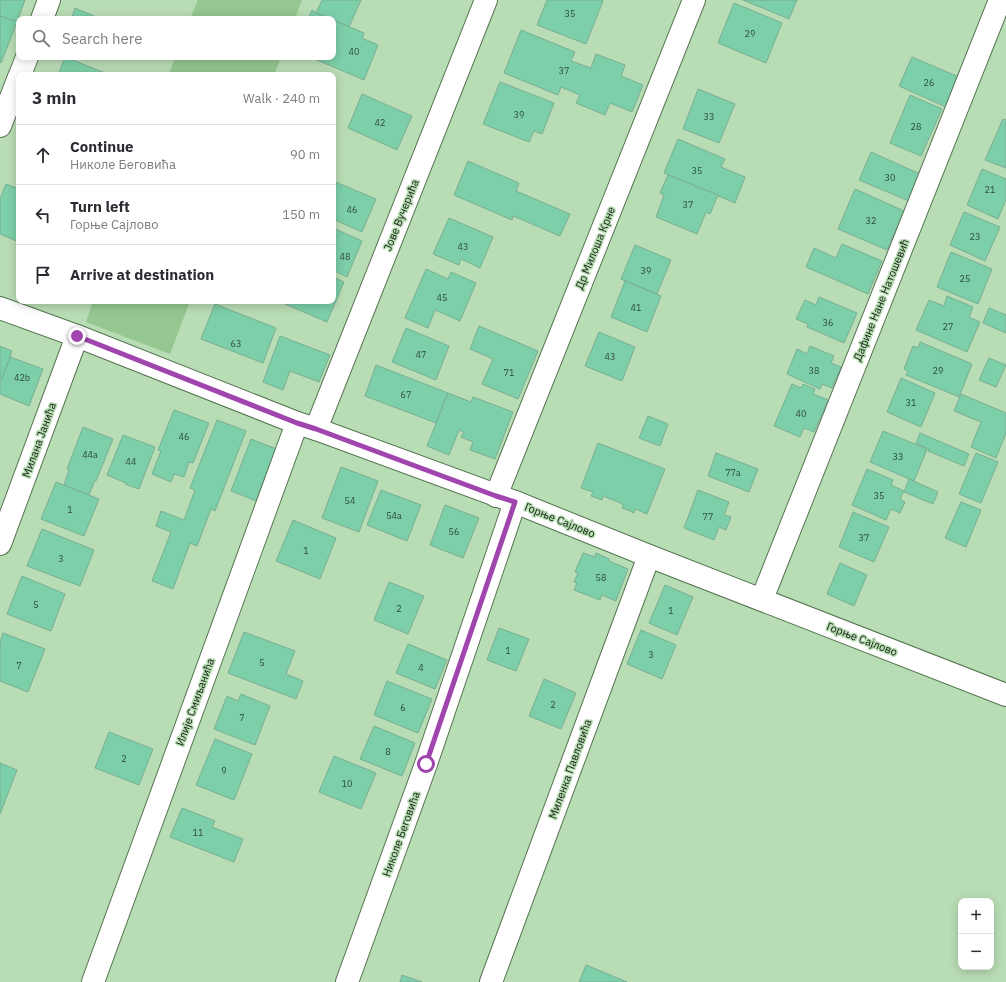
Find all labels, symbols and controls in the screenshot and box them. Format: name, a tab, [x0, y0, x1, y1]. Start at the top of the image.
house number: 35	[565, 8, 575, 19]
search box	[16, 16, 336, 60]
icon: search	[30, 27, 52, 49]
house number: 29	[745, 28, 755, 39]
text: Search here	[62, 29, 142, 48]
house number: 40	[349, 46, 359, 57]
house number: 37	[559, 65, 569, 76]
house number: 26	[924, 77, 934, 88]
text: 3 min	[32, 87, 76, 109]
text: Walk · 240 m	[243, 90, 320, 107]
house number: 39	[514, 109, 524, 120]
house number: 33	[704, 111, 714, 122]
house number: 42	[375, 117, 385, 128]
house number: 28	[911, 121, 921, 132]
text: Continue	[70, 137, 134, 156]
icon: ahead	[32, 144, 54, 166]
text: 90 m	[290, 146, 320, 163]
text: Николе Беговића	[70, 156, 176, 173]
house number: 35	[692, 165, 702, 176]
house number: 30	[885, 172, 895, 183]
street label: Јове Вучерића	[380, 177, 422, 253]
house number: 21	[985, 184, 995, 195]
text: Turn left	[70, 197, 130, 216]
house number: 37	[683, 199, 693, 210]
icon: left	[32, 204, 54, 226]
house number: 46	[347, 204, 357, 215]
street label: Др Милоша Крне	[572, 205, 618, 291]
text: 150 m	[282, 206, 320, 223]
house number: 32	[866, 215, 876, 226]
text: Горње Сајлово	[70, 216, 158, 233]
house number: 23	[970, 231, 980, 242]
street label: Дафине Нане Натошевић	[850, 237, 912, 363]
house number: 43	[458, 241, 468, 252]
house number: 48	[340, 251, 350, 262]
icon: arrive	[32, 264, 54, 286]
text: Arrive at destination	[70, 265, 214, 284]
house number: 39	[641, 265, 651, 276]
house number: 25	[960, 273, 970, 284]
house number: 45	[437, 292, 447, 303]
house number: 41	[631, 302, 641, 313]
house number: 36	[823, 317, 833, 328]
house number: 27	[943, 321, 953, 332]
route end	[68, 327, 86, 345]
house number: 63	[231, 338, 241, 349]
house number: 47	[416, 349, 426, 360]
house number: 43	[605, 351, 615, 362]
house number: 38	[809, 365, 819, 376]
house number: 29	[933, 365, 943, 376]
house number: 71	[504, 367, 514, 378]
house number: 42b	[14, 372, 30, 383]
house number: 67	[401, 389, 411, 400]
house number: 31	[906, 397, 916, 408]
street label: Милана Јанића	[19, 400, 59, 479]
house number: 40	[796, 408, 806, 419]
house number: 46	[179, 431, 189, 442]
house number: 44a	[82, 449, 98, 460]
house number: 33	[893, 451, 903, 462]
house number: 44	[126, 456, 136, 467]
house number: 77a	[725, 467, 741, 478]
house number: 35	[874, 490, 884, 501]
house number: 54	[345, 495, 355, 506]
street label: Горње Сајлово	[523, 499, 597, 541]
house number: 1	[67, 504, 73, 515]
house number: 54a	[386, 510, 402, 521]
house number: 77	[703, 511, 713, 522]
house number: 56	[449, 526, 459, 537]
house number: 37	[859, 532, 869, 543]
house number: 1	[303, 545, 309, 556]
house number: 3	[58, 553, 64, 564]
house number: 58	[596, 572, 606, 583]
house number: 5	[33, 599, 39, 610]
house number: 2	[396, 603, 402, 614]
house number: 1	[668, 605, 674, 616]
street label: Горње Сајлово	[825, 619, 899, 659]
house number: 1	[505, 645, 511, 656]
house number: 3	[648, 649, 654, 660]
street label: Илије Смиљанића	[173, 656, 217, 748]
house number: 5	[259, 657, 265, 668]
house number: 7	[16, 660, 22, 671]
house number: 4	[418, 662, 424, 673]
house number: 2	[550, 699, 556, 710]
house number: 6	[400, 702, 406, 713]
house number: 7	[239, 712, 245, 723]
street label: Миленка Павловића	[545, 717, 595, 821]
house number: 8	[385, 746, 391, 757]
house number: 2	[121, 753, 127, 764]
route start	[417, 755, 435, 773]
house number: 9	[221, 765, 227, 776]
house number: 10	[342, 778, 352, 789]
street label: Николе Беговића	[379, 789, 423, 878]
house number: 11	[193, 827, 203, 838]
map controls	[958, 898, 994, 970]
button: +	[958, 898, 994, 934]
button: −	[958, 934, 994, 970]

